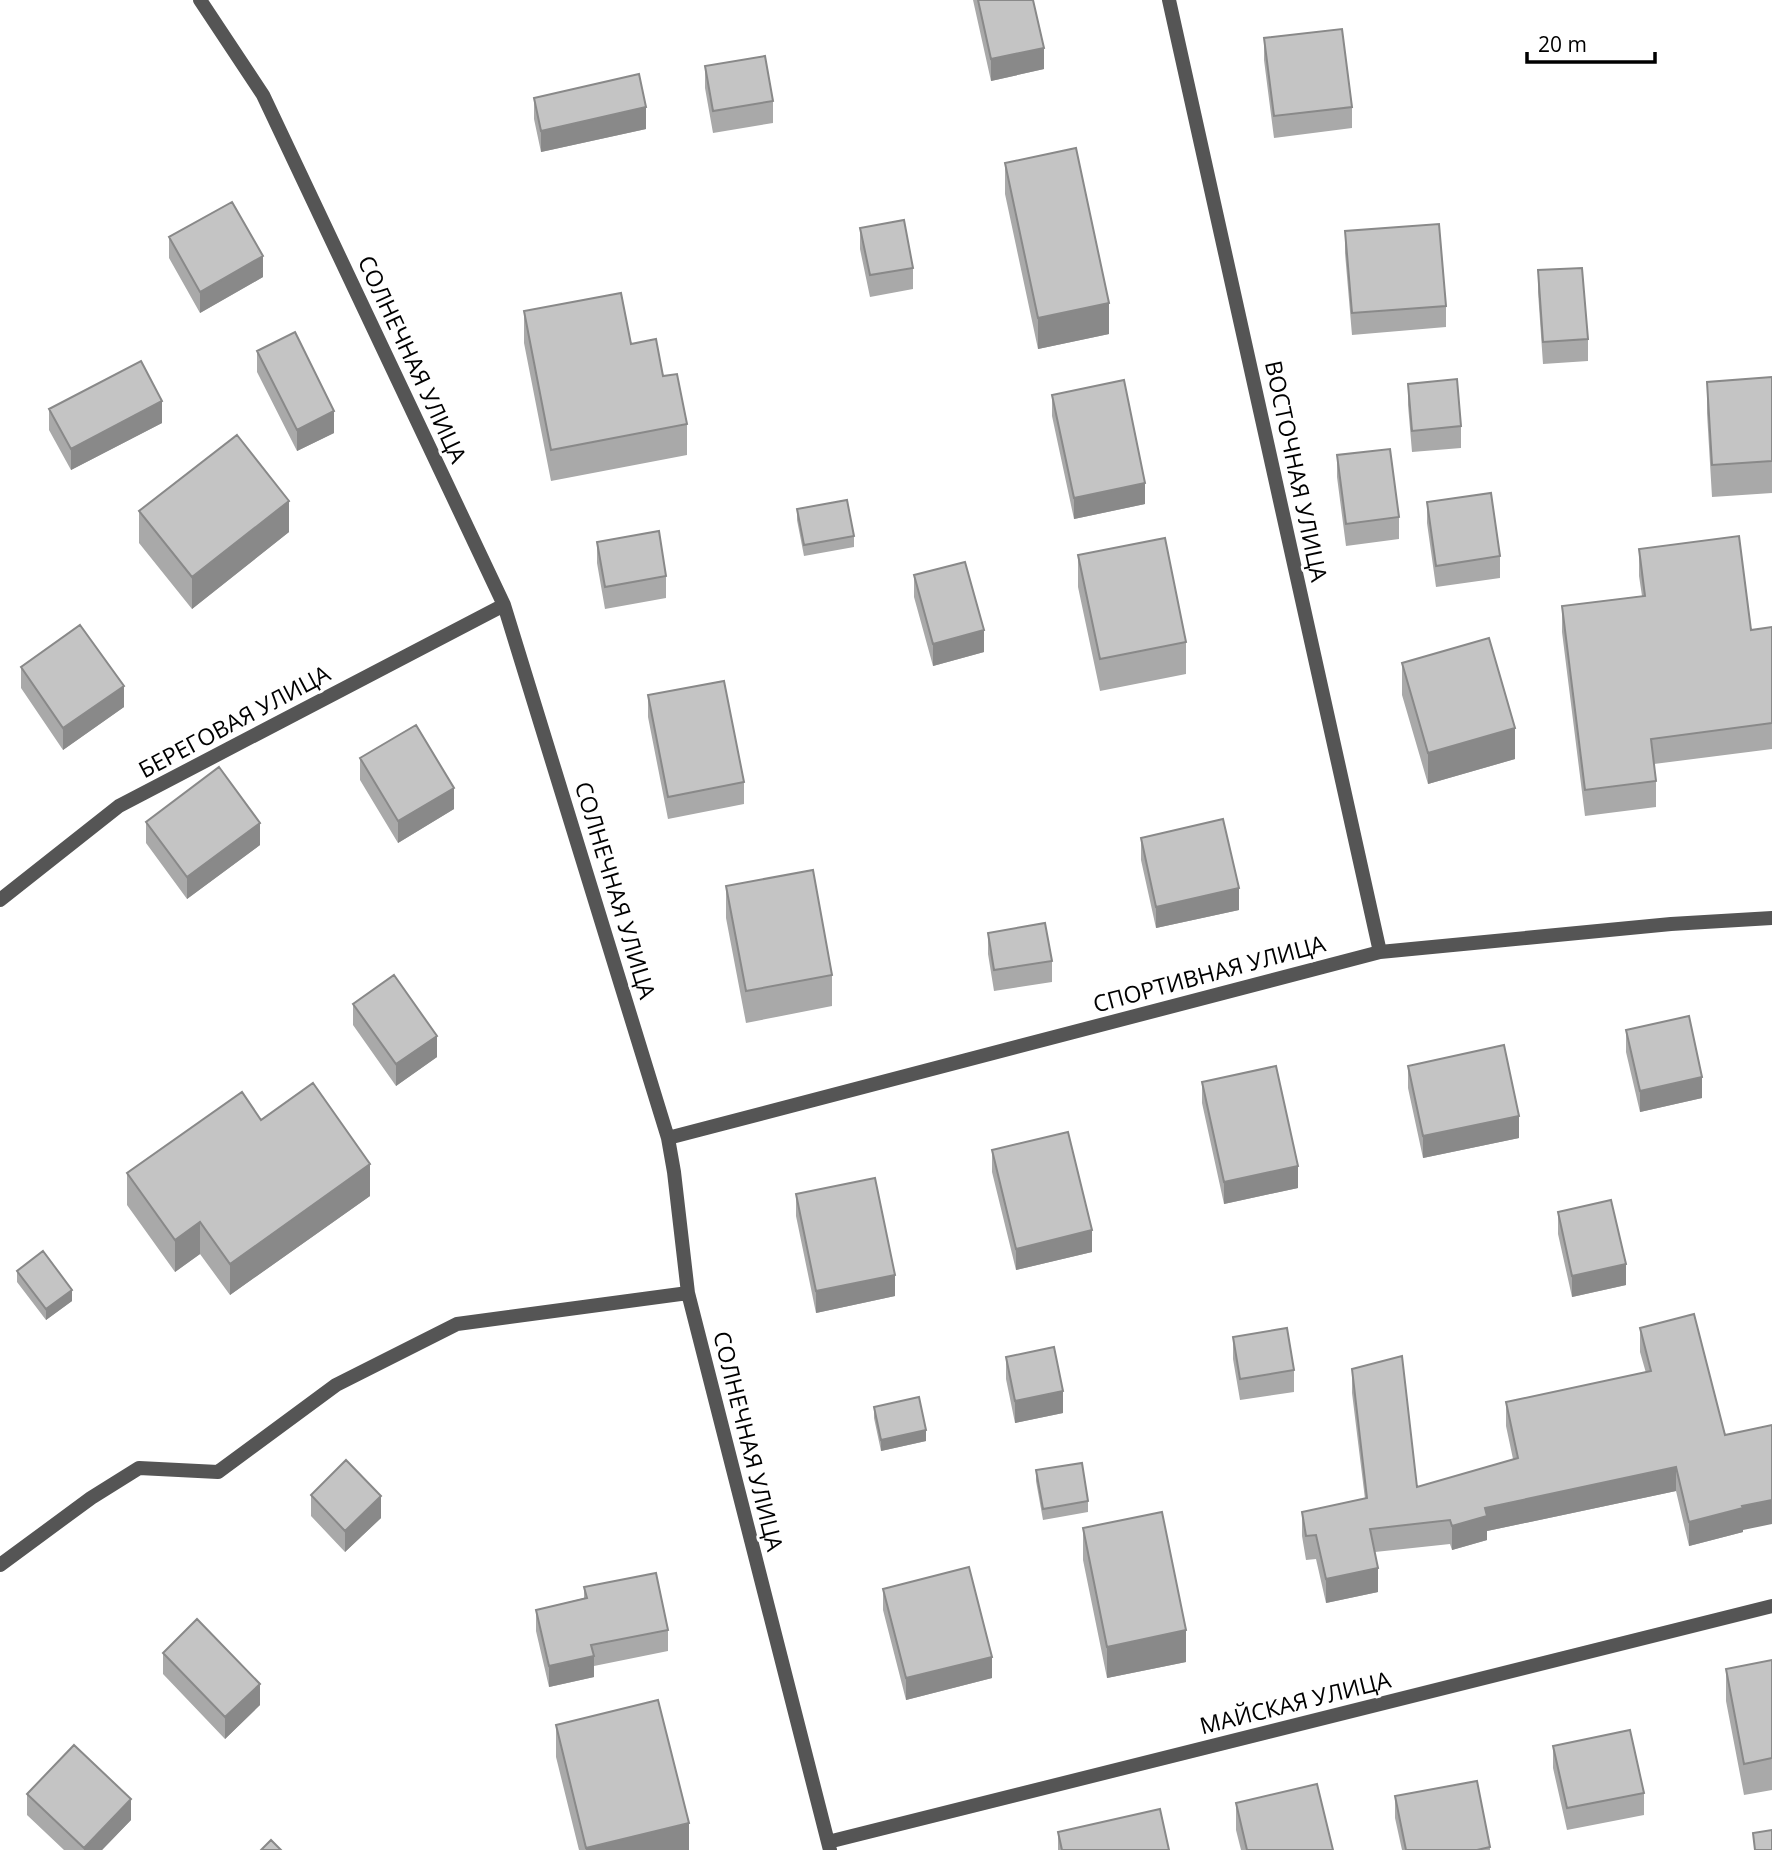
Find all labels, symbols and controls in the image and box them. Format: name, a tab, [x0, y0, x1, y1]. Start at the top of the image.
scale bar	[1527, 21, 1655, 65]
text: 20 m	[1538, 30, 1587, 58]
street label: СОЛНЕЧНАЯ УЛИЦА	[351, 250, 475, 468]
street label: ВОСТОЧНАЯ УЛИЦА	[1258, 358, 1336, 585]
street label: БЕРЕГОВАЯ УЛИЦА	[133, 657, 336, 785]
street label: СОЛНЕЧНАЯ УЛИЦА	[568, 777, 664, 1003]
street label: СПОРТИВНАЯ УЛИЦА	[1089, 926, 1329, 1019]
street label: СОЛНЕЧНАЯ УЛИЦА	[706, 1328, 792, 1555]
street label: МАЙСКАЯ УЛИЦА	[1196, 1663, 1394, 1741]

